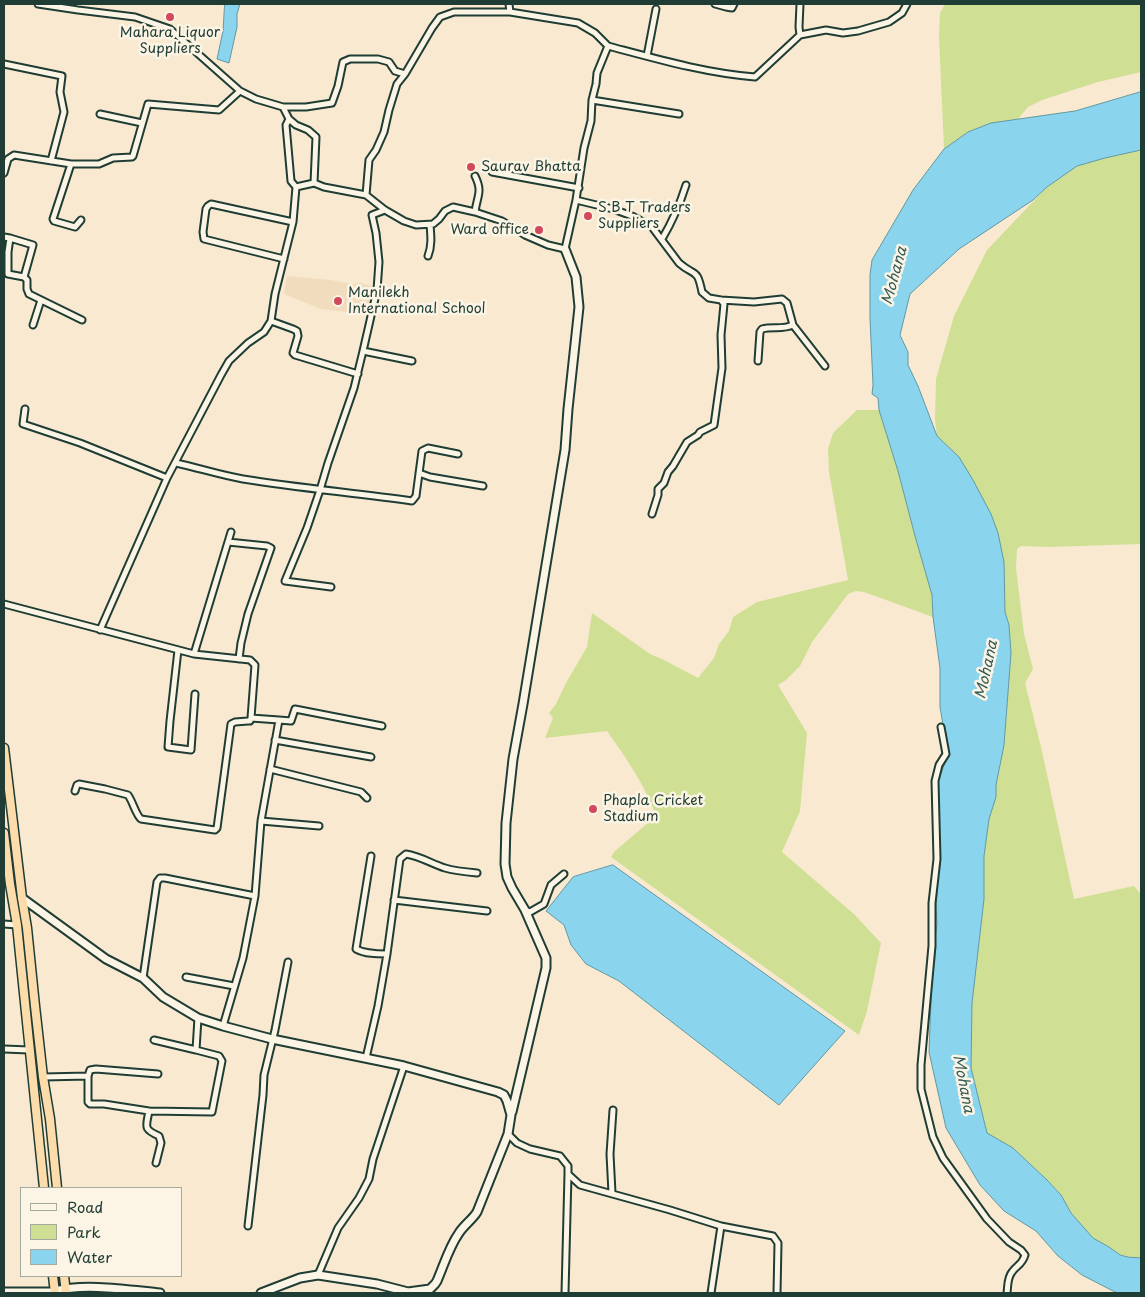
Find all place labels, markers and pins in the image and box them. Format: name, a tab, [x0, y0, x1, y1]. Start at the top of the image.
marker: Mahara Liquor Suppliers	[164, 11, 176, 23]
place label: Mahara Liquor Suppliers	[120, 25, 220, 58]
place label: Saurav Bhatta	[481, 159, 581, 175]
marker: Saurav Bhatta	[465, 161, 477, 173]
place label: S B T Traders Suppliers	[598, 200, 691, 232]
marker: S B T Traders Suppliers	[582, 210, 594, 222]
place label: Ward office	[450, 222, 529, 238]
marker: Ward office	[533, 224, 545, 236]
place label: Manilekh International School	[348, 285, 486, 318]
marker: Manilekh International School	[332, 295, 344, 307]
place label: Phapla Cricket Stadium	[603, 793, 703, 826]
marker: Phapla Cricket Stadium	[587, 803, 599, 815]

